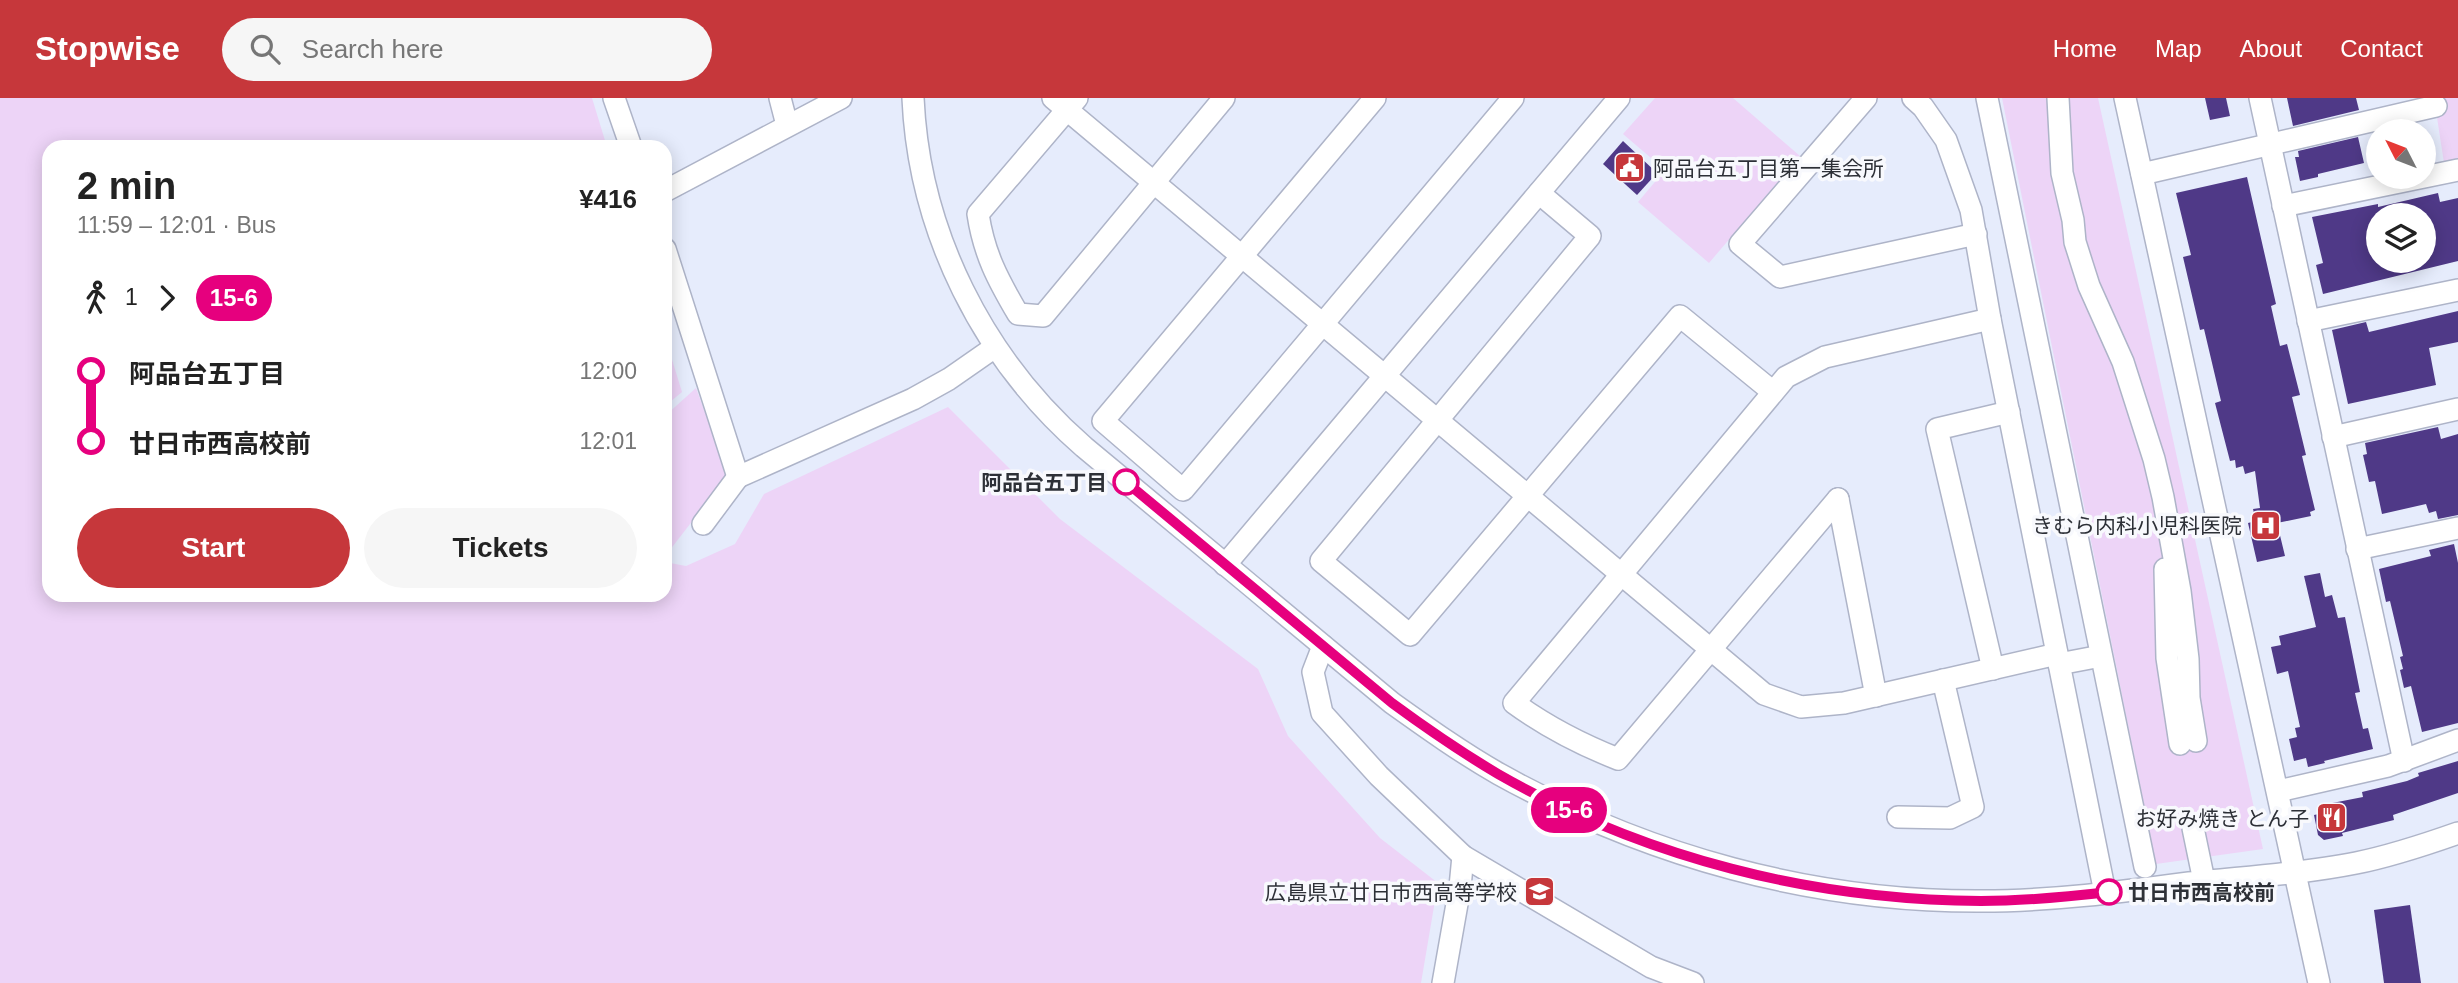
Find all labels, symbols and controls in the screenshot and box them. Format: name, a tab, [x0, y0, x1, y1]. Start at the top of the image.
search box	[222, 18, 712, 81]
text: Stopwise	[35, 30, 180, 67]
icon: search	[246, 30, 284, 68]
text: Search here	[302, 34, 444, 64]
text: Home	[2053, 35, 2117, 62]
text: Map	[2155, 35, 2202, 62]
text: About	[2240, 35, 2302, 62]
text: Contact	[2340, 35, 2423, 62]
north arrow	[2366, 119, 2436, 189]
map controls	[2366, 119, 2436, 273]
public building icon: 阿品台五丁目第一集会所	[1613, 151, 1647, 185]
place label: 阿品台五丁目第一集会所	[1653, 157, 1884, 180]
text: 2 min	[77, 165, 176, 207]
text: ¥416	[579, 184, 637, 214]
button: layers	[2366, 203, 2436, 273]
text: 11:59 – 12:01 · Bus	[77, 212, 276, 238]
icon: walk	[77, 279, 115, 317]
icon: forward	[148, 279, 186, 317]
text: 1	[125, 284, 138, 310]
text: 15-6	[210, 284, 258, 311]
text: 12:00	[579, 358, 637, 384]
text: 阿品台五丁目	[129, 359, 285, 389]
text: 12:01	[579, 428, 637, 454]
text: 廿日市西高校前	[129, 429, 311, 459]
marker: 阿品台五丁目	[1113, 469, 1139, 495]
place label: 阿品台五丁目	[981, 471, 1107, 494]
button: Start	[77, 508, 350, 588]
button: Tickets	[364, 508, 637, 588]
hospital icon: きむら内科小児科医院	[2248, 508, 2282, 542]
place label: きむら内科小児科医院	[2032, 514, 2242, 537]
line badge: 15-6	[1520, 787, 1618, 833]
text: 15-6	[1545, 796, 1593, 823]
restaurant icon: お好み焼き とん子	[2315, 801, 2349, 835]
place label: お好み焼き とん子	[2135, 807, 2309, 830]
school or university icon: 広島県立廿日市西高等学校	[1523, 875, 1557, 909]
marker: 廿日市西高校前	[2096, 879, 2122, 905]
place label: 広島県立廿日市西高等学校	[1265, 881, 1517, 904]
place label: 廿日市西高校前	[2128, 881, 2275, 904]

